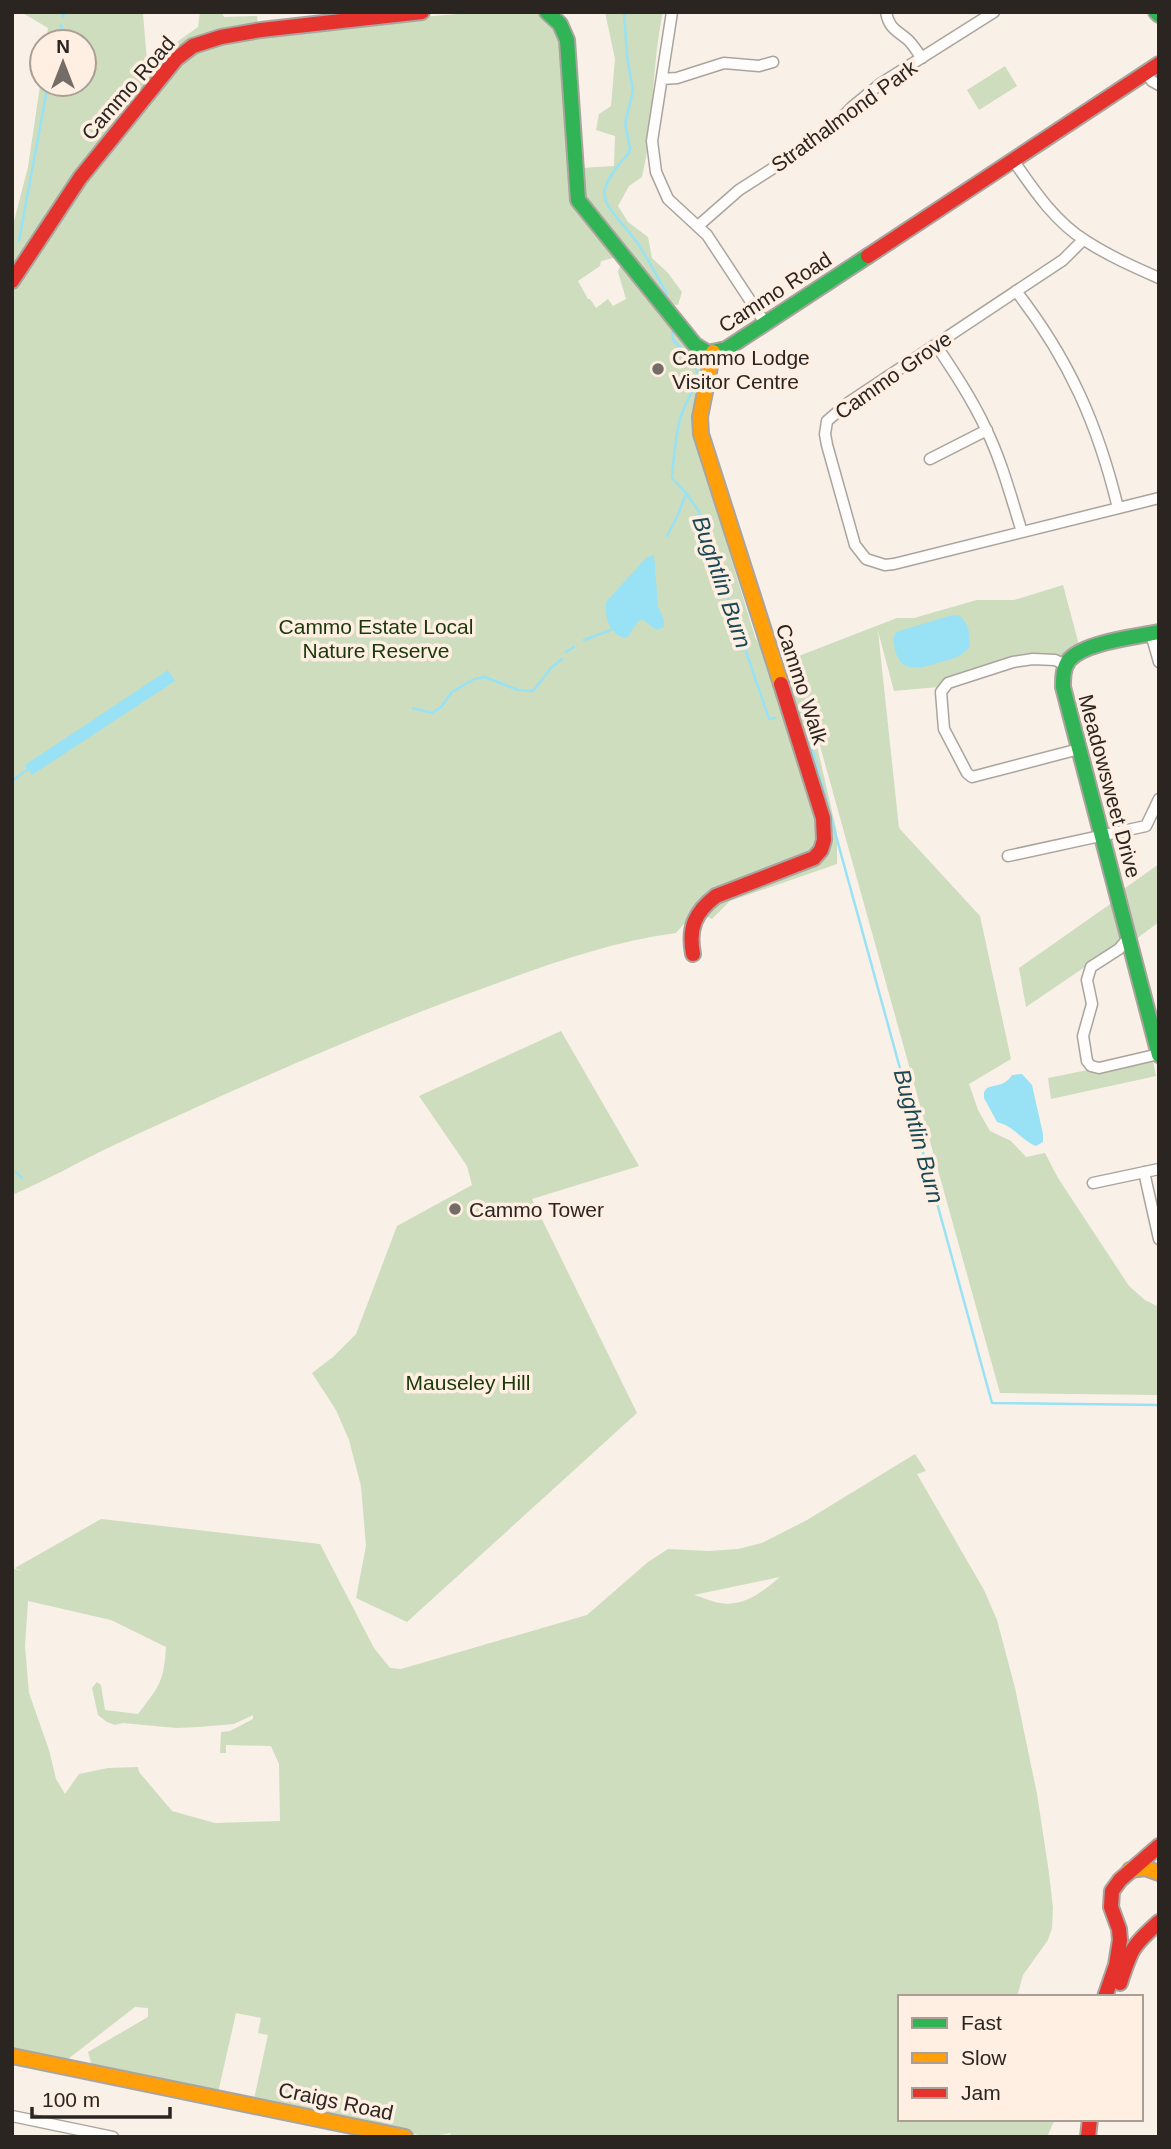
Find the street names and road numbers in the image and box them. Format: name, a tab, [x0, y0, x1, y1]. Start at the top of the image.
street label: Cammo Road	[77, 32, 179, 144]
street label: Strathalmond Park	[767, 55, 922, 176]
street label: Cammo Road	[714, 247, 836, 337]
street label: Cammo Grove	[830, 326, 956, 424]
street label: Cammo Walk	[772, 621, 832, 748]
street label: Meadowsweet Drive	[1074, 692, 1146, 880]
street label: Craigs Road	[277, 2078, 395, 2124]

